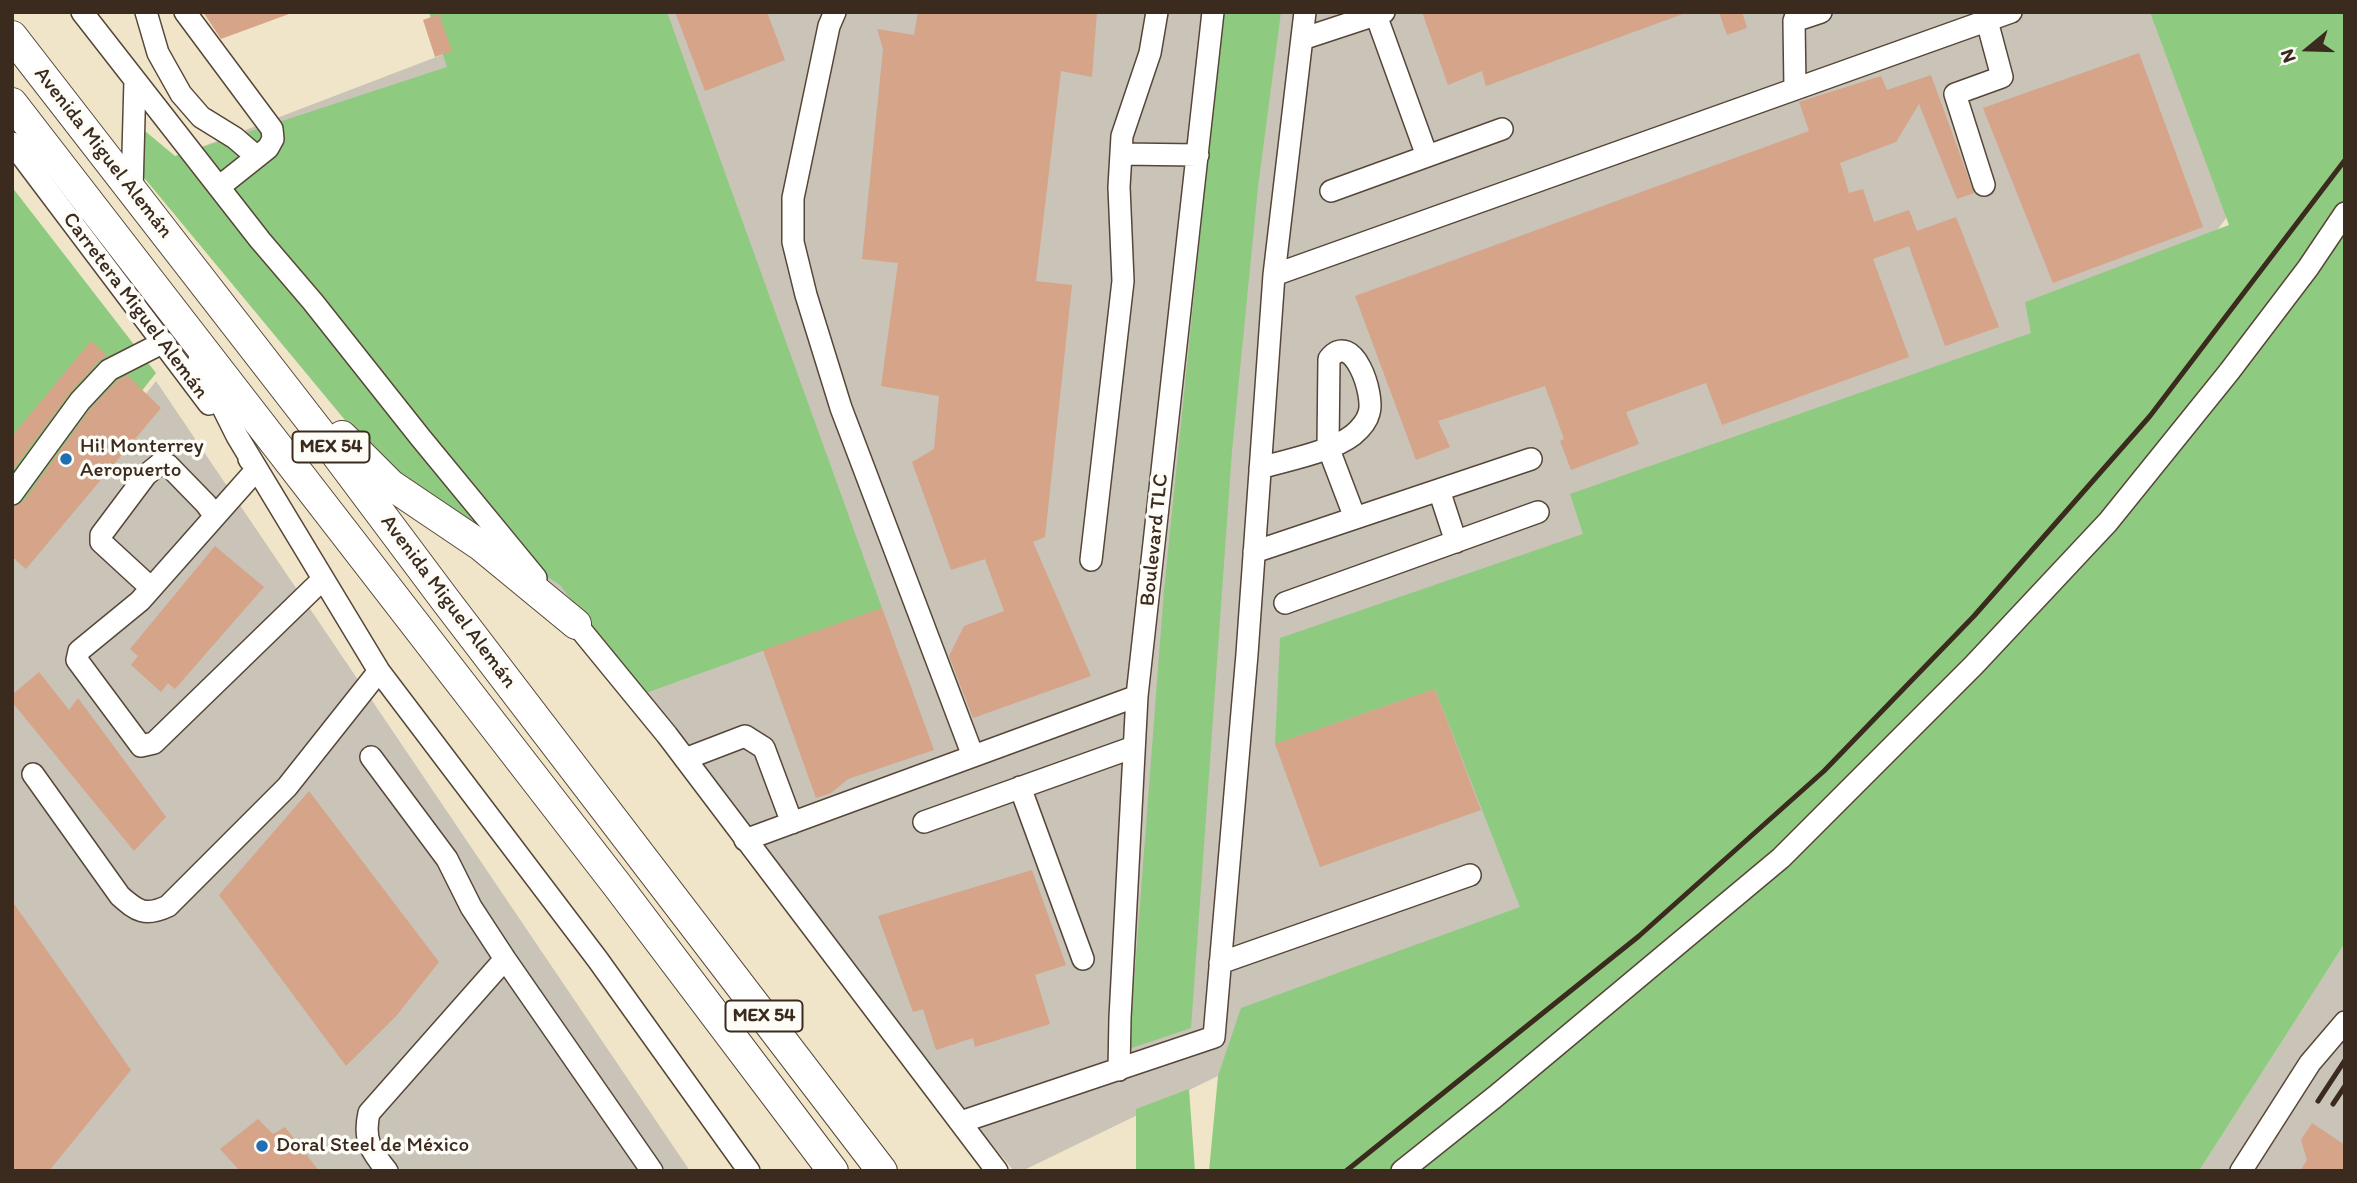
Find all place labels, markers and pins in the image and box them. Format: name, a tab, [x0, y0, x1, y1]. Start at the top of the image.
place label: Hi! Monterrey Aeropuerto	[80, 434, 204, 484]
marker: Hi! Monterrey Aeropuerto	[58, 451, 74, 467]
place label: Doral Steel de México	[276, 1133, 469, 1159]
marker: Doral Steel de México	[254, 1138, 270, 1154]

